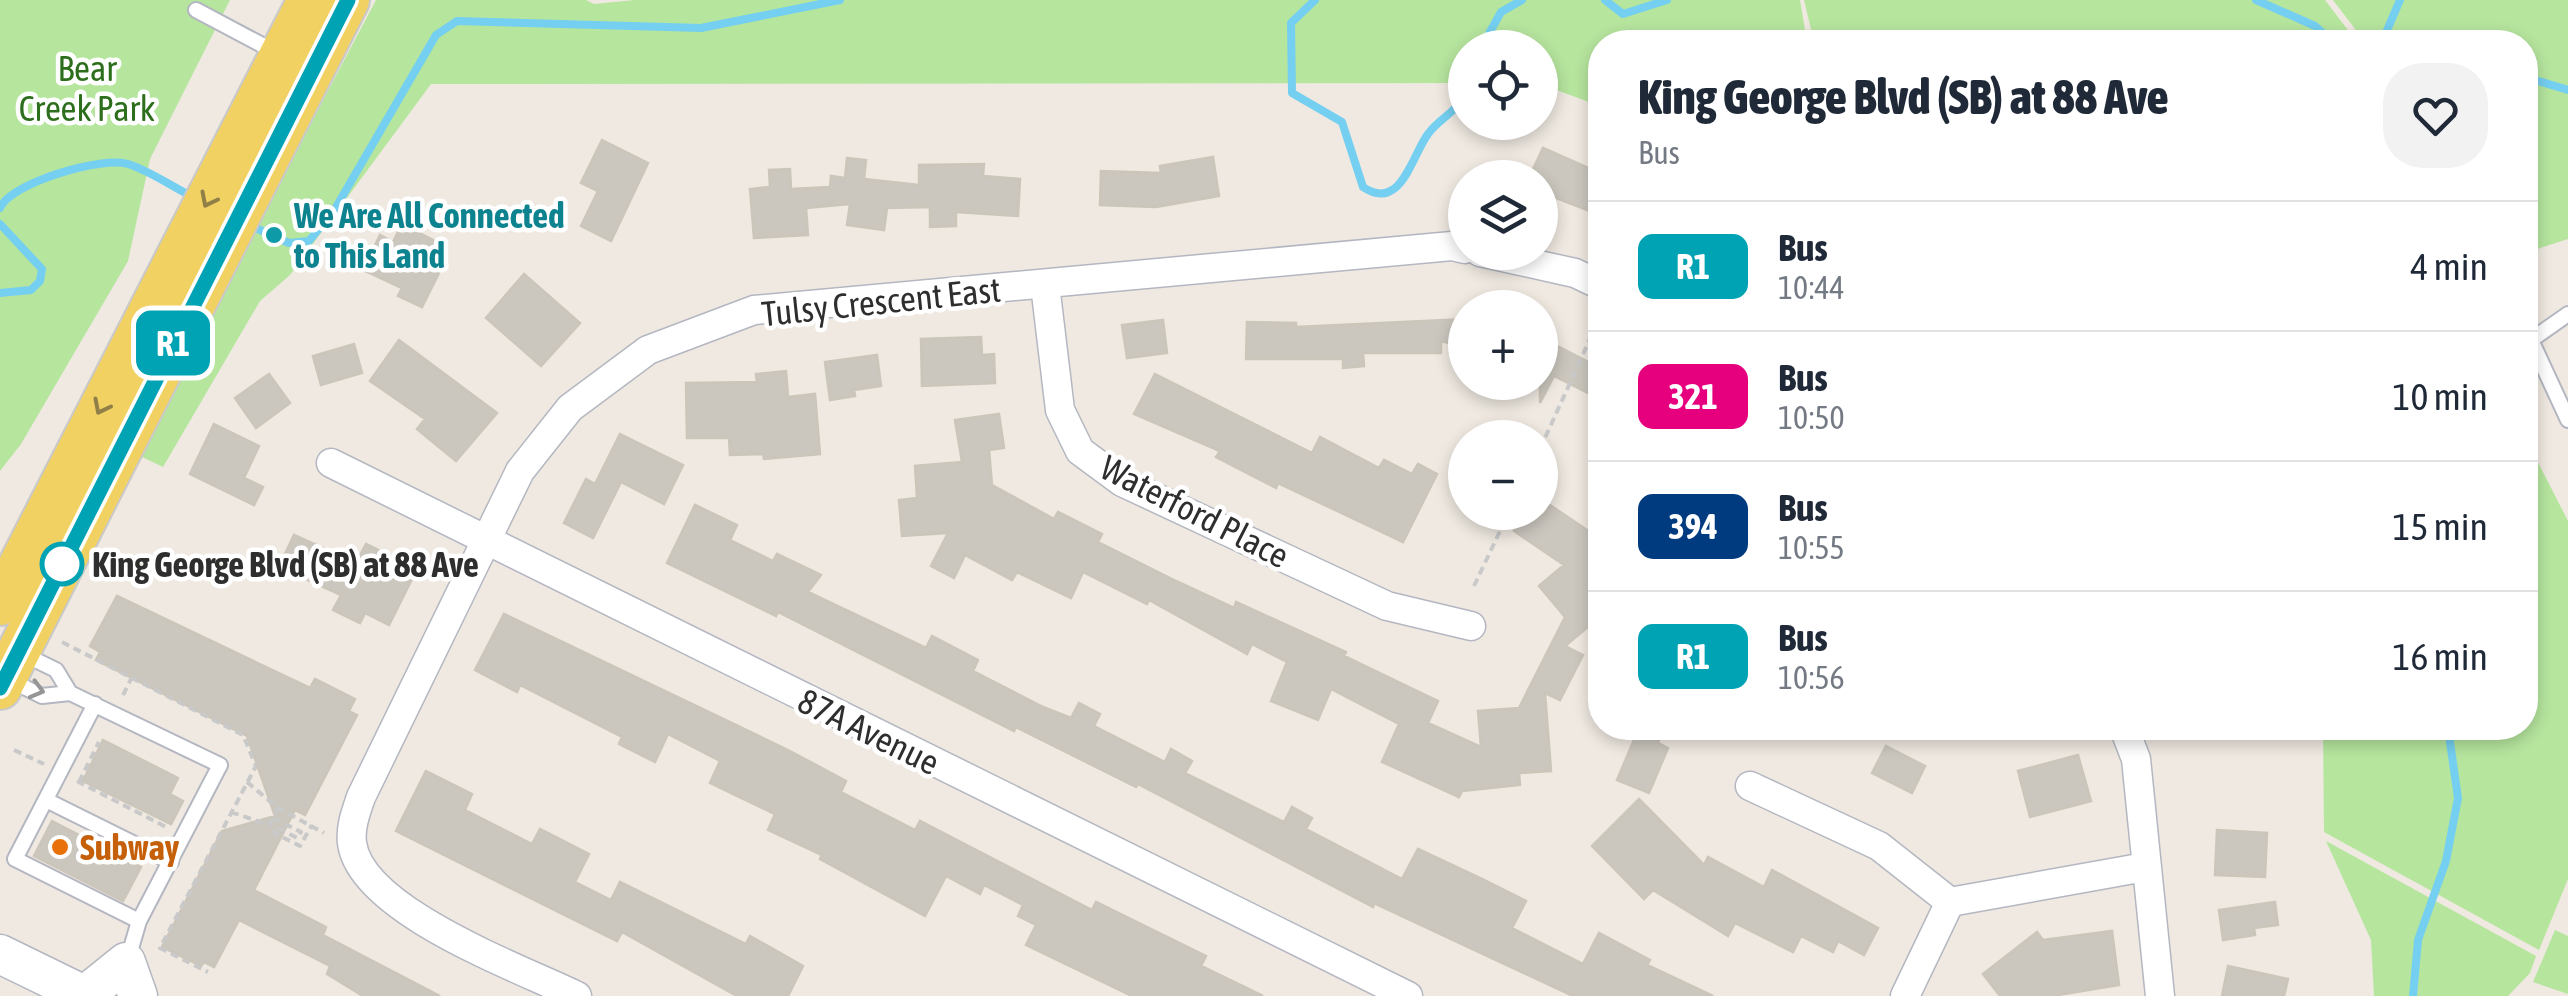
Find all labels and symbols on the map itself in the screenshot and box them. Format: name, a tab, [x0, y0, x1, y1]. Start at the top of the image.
park label: Bear Creek Park	[19, 48, 155, 128]
one-way arrow	[200, 189, 220, 207]
place label: We Are All Connected to This Land	[293, 195, 565, 275]
marker: We Are All Connected to This Land	[263, 224, 285, 246]
street label: Tulsy Crescent East	[760, 269, 1002, 333]
line badge: R1	[128, 310, 218, 376]
one-way arrow	[94, 397, 113, 415]
street label: Waterford Place	[1094, 447, 1296, 575]
marker: King George Blvd (SB) at 88 Ave	[41, 543, 83, 585]
place label: King George Blvd (SB) at 88 Ave	[92, 544, 479, 584]
one-way arrow	[28, 678, 45, 699]
street label: 87A Avenue	[792, 680, 946, 782]
place label: Subway	[80, 827, 180, 867]
marker: Subway	[49, 836, 71, 858]

